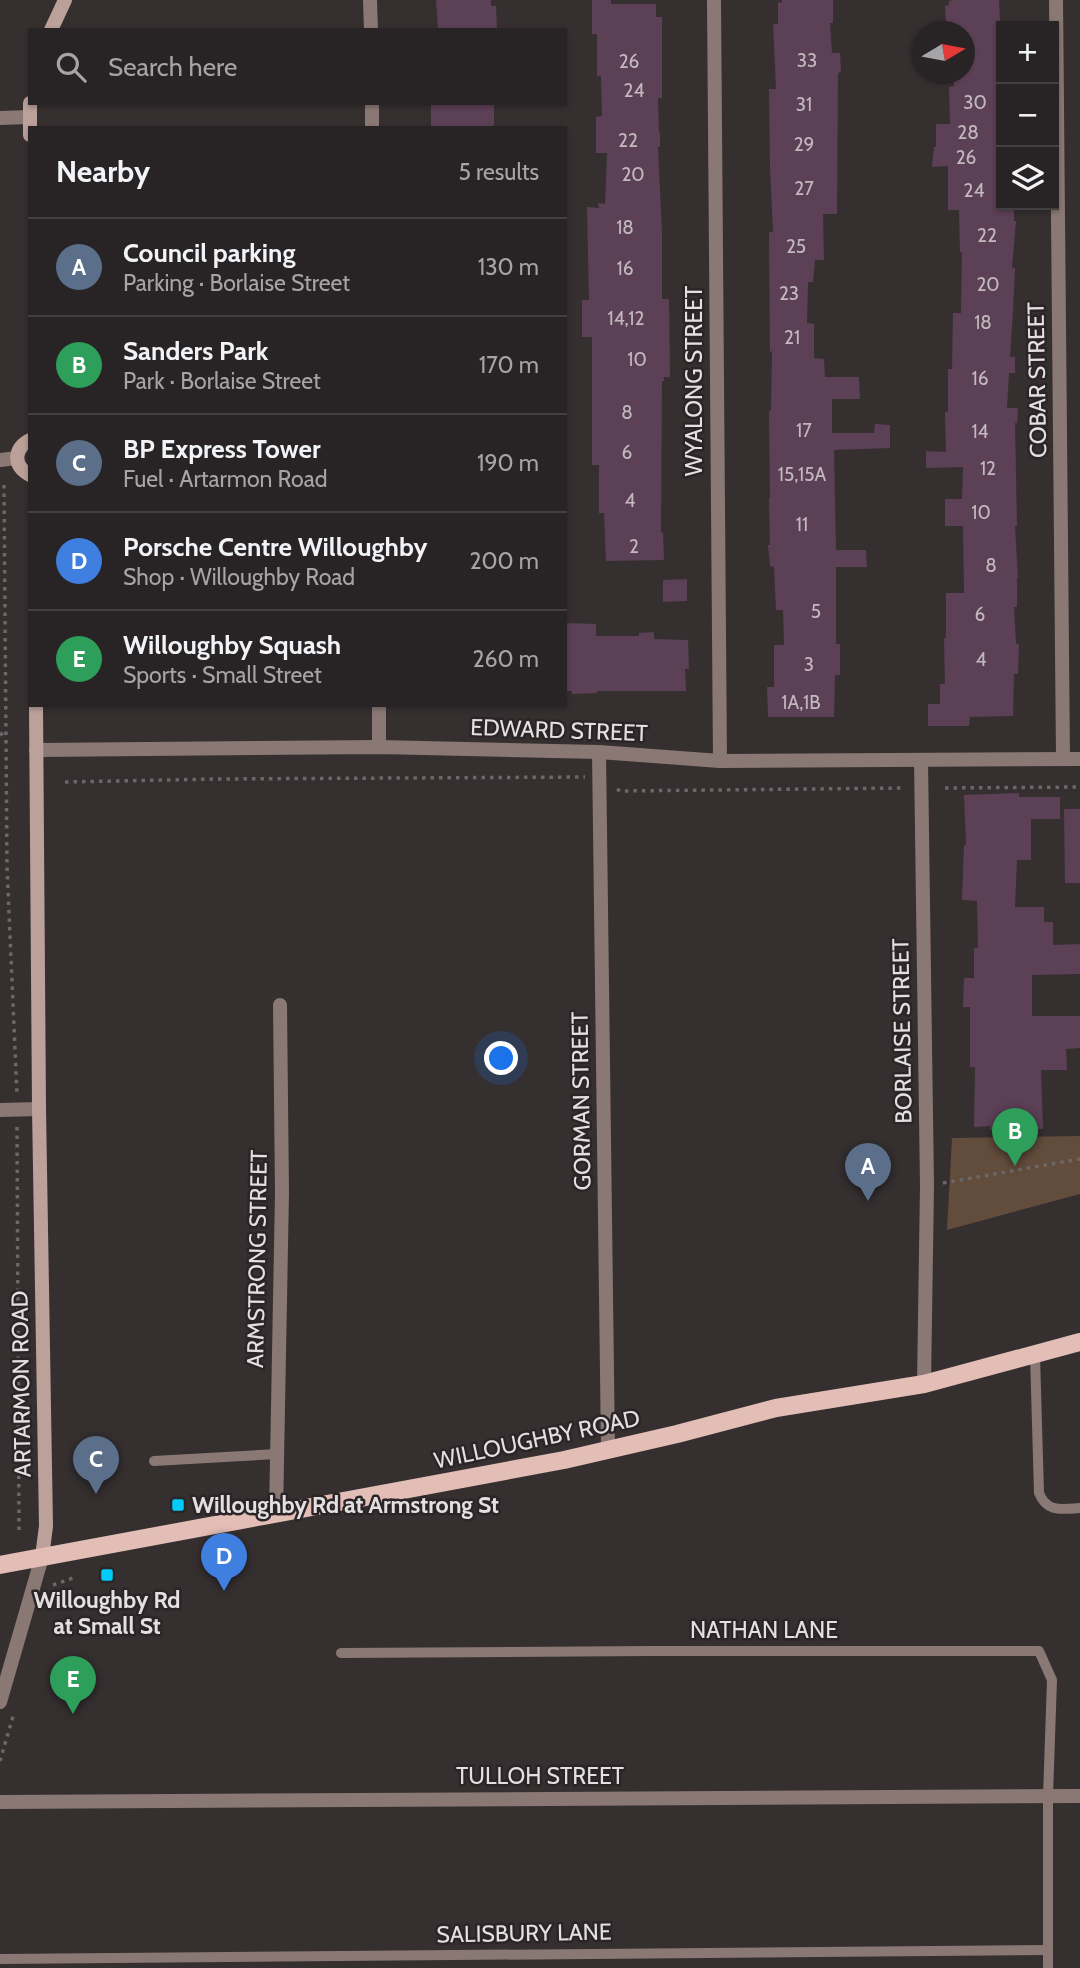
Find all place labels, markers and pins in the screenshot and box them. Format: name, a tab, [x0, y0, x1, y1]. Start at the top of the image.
pin: B	[992, 1108, 1038, 1166]
pin: A	[845, 1143, 891, 1201]
pin: C	[73, 1436, 119, 1494]
place label: Willoughby Rd at Armstrong St	[192, 1491, 499, 1519]
marker: Willoughby Rd at Armstrong St	[170, 1497, 186, 1513]
pin: D	[201, 1533, 247, 1591]
marker: Willoughby Rd at Small St	[99, 1567, 115, 1583]
place label: Willoughby Rd at Small St	[33, 1586, 181, 1640]
pin: E	[50, 1656, 96, 1714]

